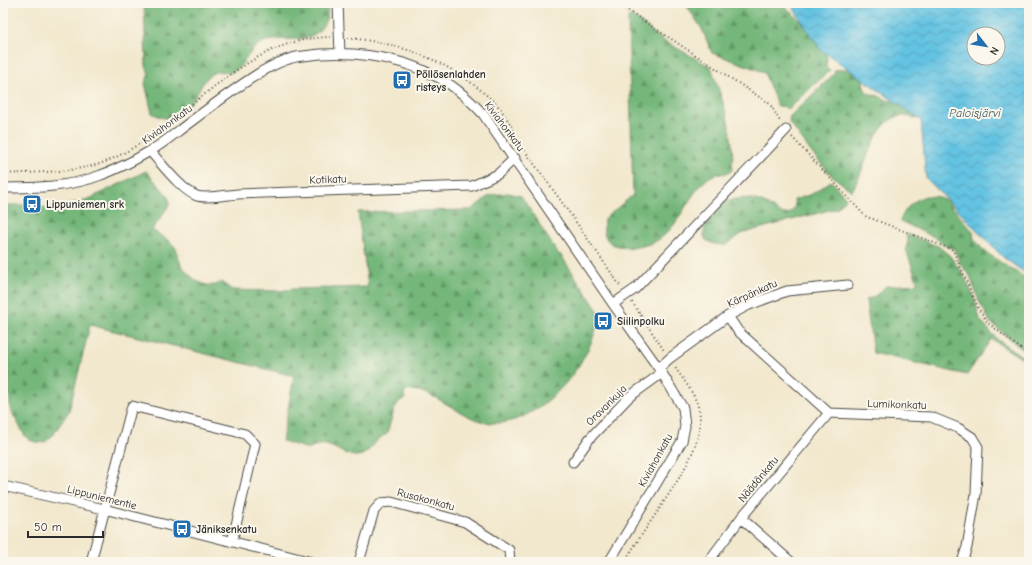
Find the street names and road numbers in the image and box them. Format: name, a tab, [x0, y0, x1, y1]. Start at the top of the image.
street label: Kiviahonkatu	[482, 99, 527, 154]
street label: Kiviahonkatu	[140, 102, 195, 147]
street label: Kotikatu	[309, 172, 347, 187]
street label: Kärpänkatu	[725, 277, 779, 310]
street label: Oravankuja	[583, 382, 629, 428]
street label: Lumikonkatu	[867, 397, 927, 412]
street label: Kiviahonkatu	[636, 431, 675, 489]
street label: Näädänkatu	[735, 454, 781, 505]
street label: Lippuniementie	[66, 483, 138, 513]
street label: Rusakonkatu	[396, 486, 456, 513]

